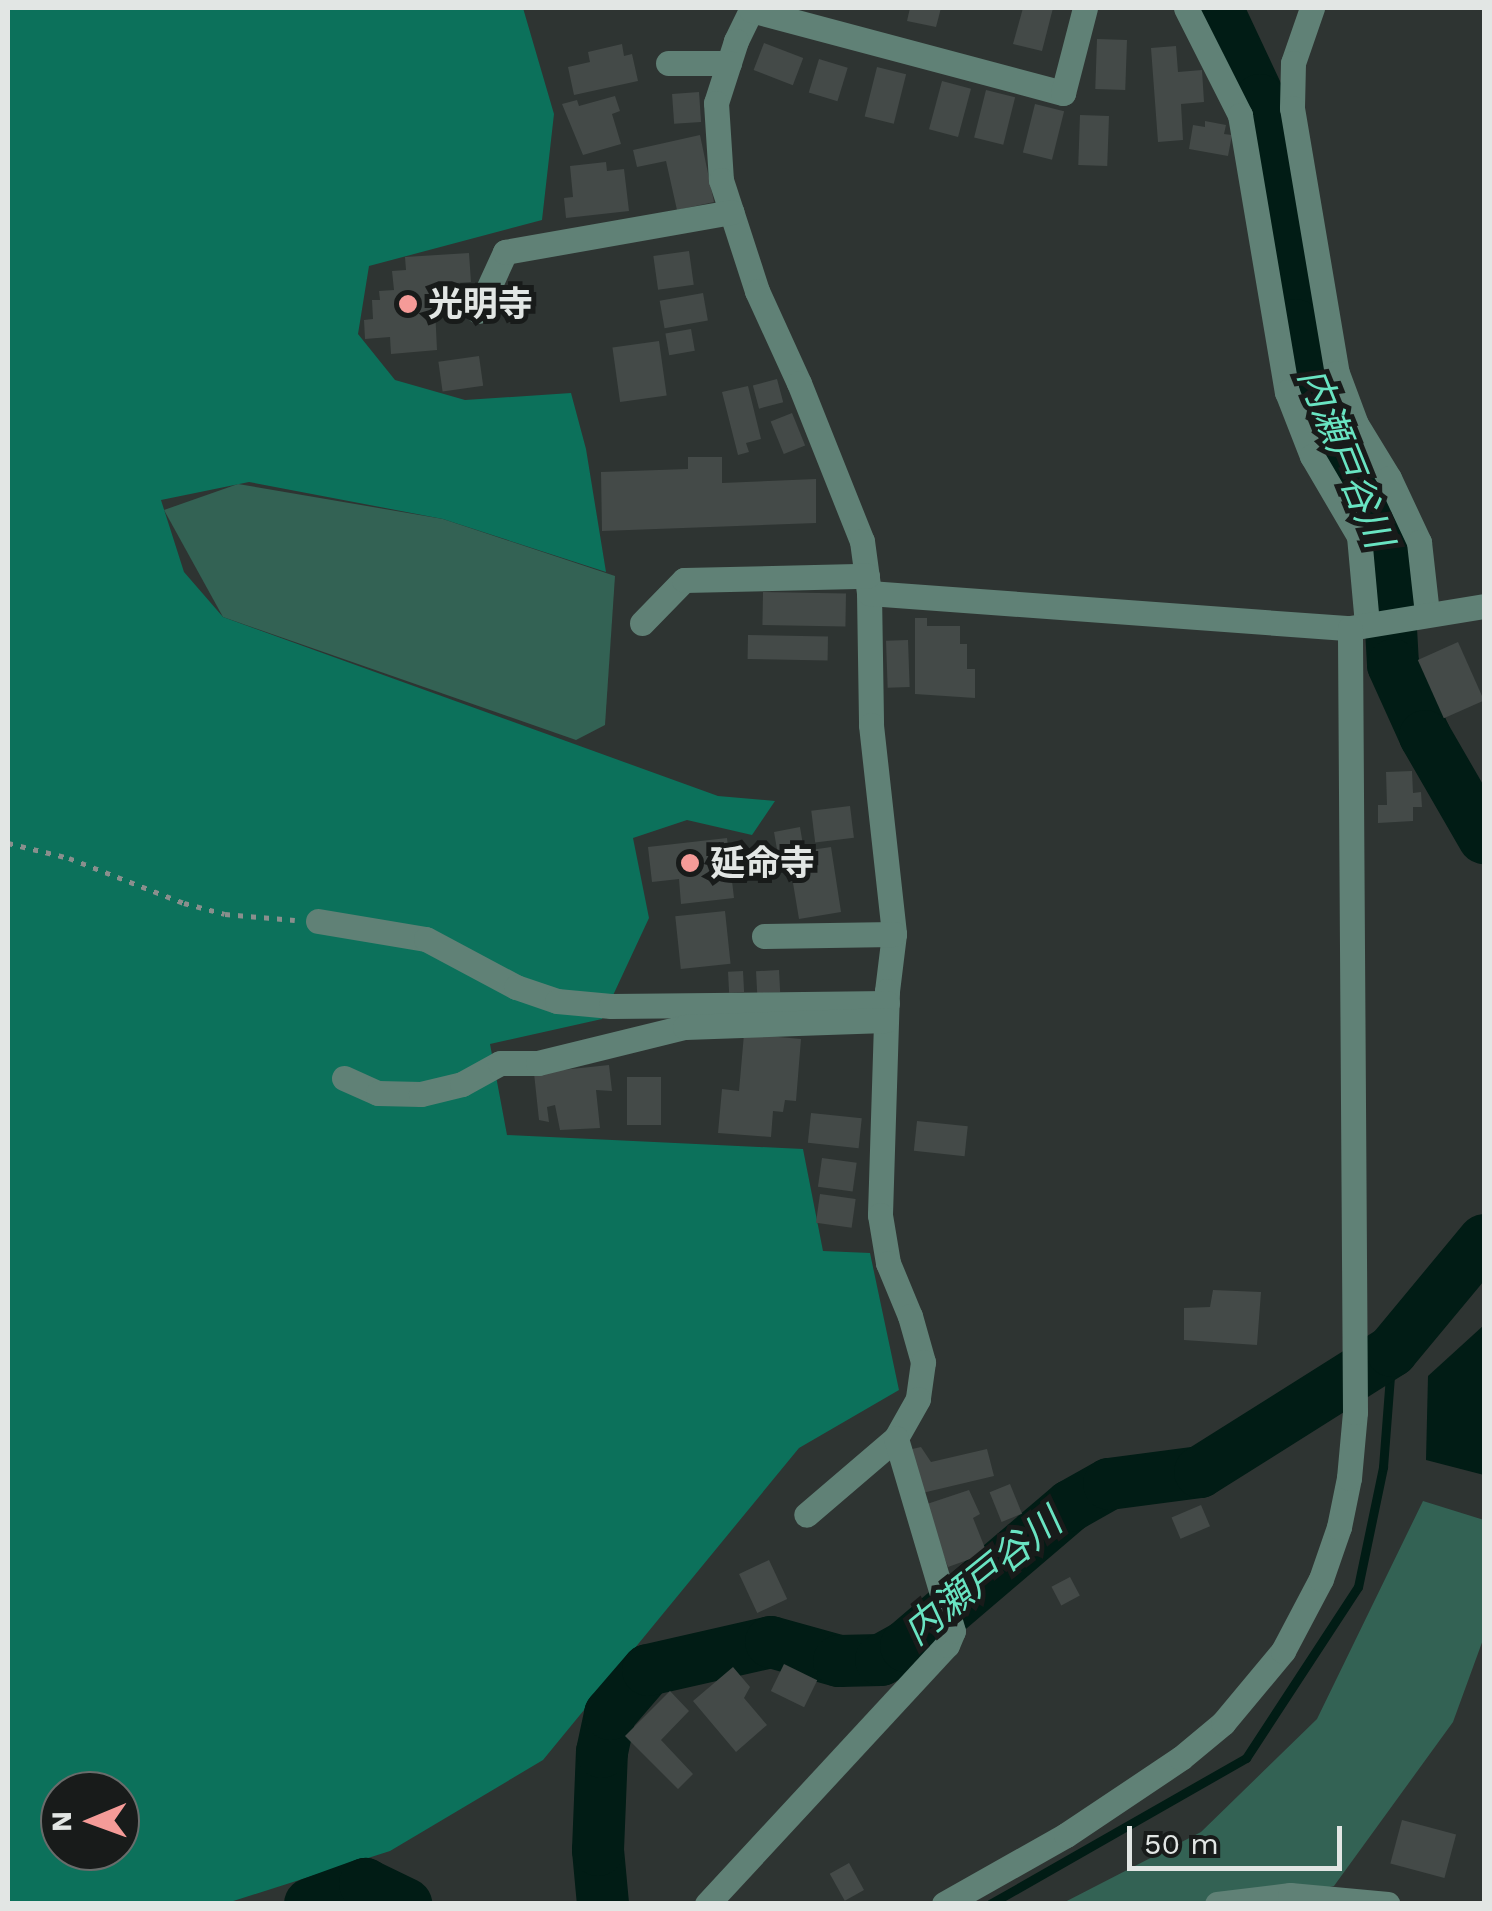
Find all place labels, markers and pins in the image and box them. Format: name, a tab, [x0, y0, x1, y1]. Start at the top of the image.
place label: 光明寺	[428, 283, 533, 325]
marker: 光明寺	[397, 293, 419, 315]
place label: 延命寺	[710, 842, 815, 884]
marker: 延命寺	[679, 852, 701, 874]

